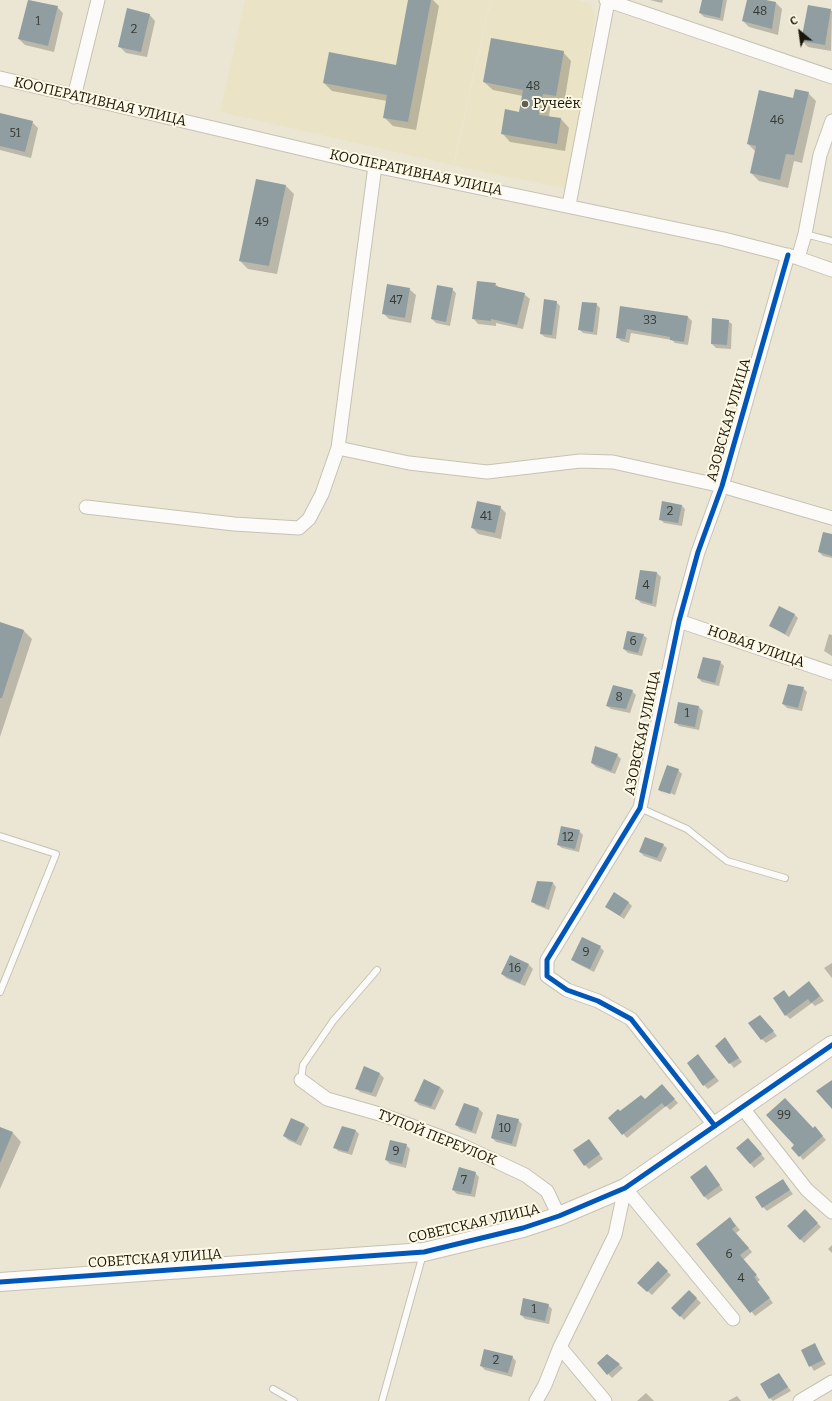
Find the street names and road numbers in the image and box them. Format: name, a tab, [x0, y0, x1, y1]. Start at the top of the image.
street label: КООПЕРАТИВНАЯ УЛИЦА	[12, 74, 188, 130]
street label: КООПЕРАТИВНАЯ УЛИЦА	[328, 146, 504, 200]
street label: АЗОВСКАЯ УЛИЦА	[703, 356, 755, 484]
street label: НОВАЯ УЛИЦА	[705, 622, 807, 672]
street label: АЗОВСКАЯ УЛИЦА	[622, 669, 664, 797]
street label: ТУПОЙ ПЕРЕУЛОК	[375, 1106, 499, 1170]
street label: СОВЕТСКАЯ УЛИЦА	[407, 1201, 541, 1247]
street label: СОВЕТСКАЯ УЛИЦА	[87, 1246, 223, 1272]

